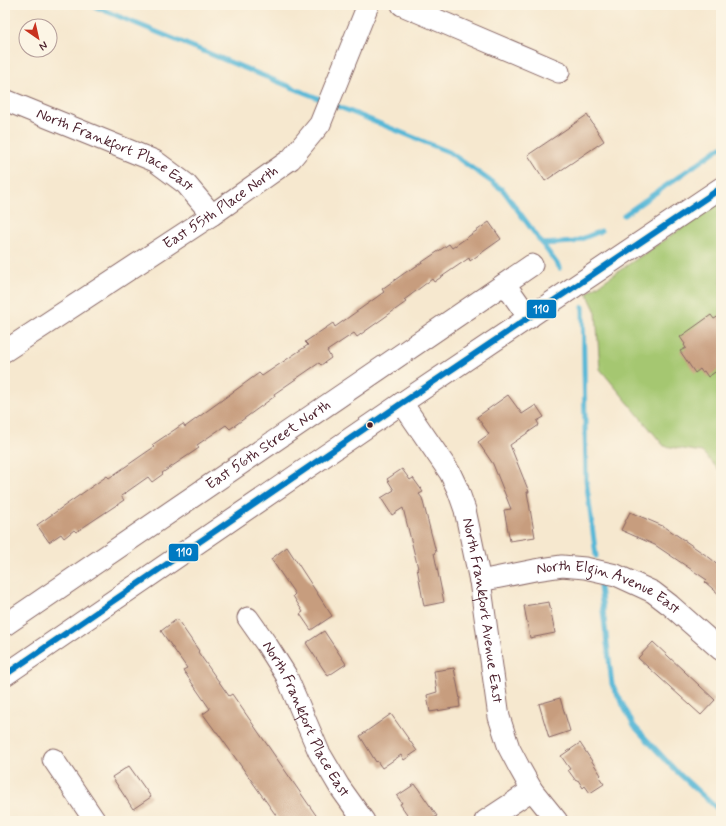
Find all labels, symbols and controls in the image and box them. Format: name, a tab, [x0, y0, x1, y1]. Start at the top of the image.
north arrow	[18, 18, 58, 58]
text: N	[36, 38, 50, 53]
street label: North Frankfort Place East	[33, 104, 199, 196]
street label: East 55th Place North	[159, 161, 282, 254]
line badge: 110	[526, 299, 557, 319]
text: 110	[533, 303, 550, 317]
street label: East 56th Street North	[202, 395, 335, 495]
unlabelled marker	[365, 420, 375, 430]
street label: North Frankfort Avenue East	[457, 516, 507, 705]
line badge: 110	[168, 543, 199, 562]
text: 110	[176, 546, 193, 560]
street label: North Elgin Avenue East	[535, 556, 685, 620]
street label: North Frankfort Place East	[257, 638, 354, 802]

